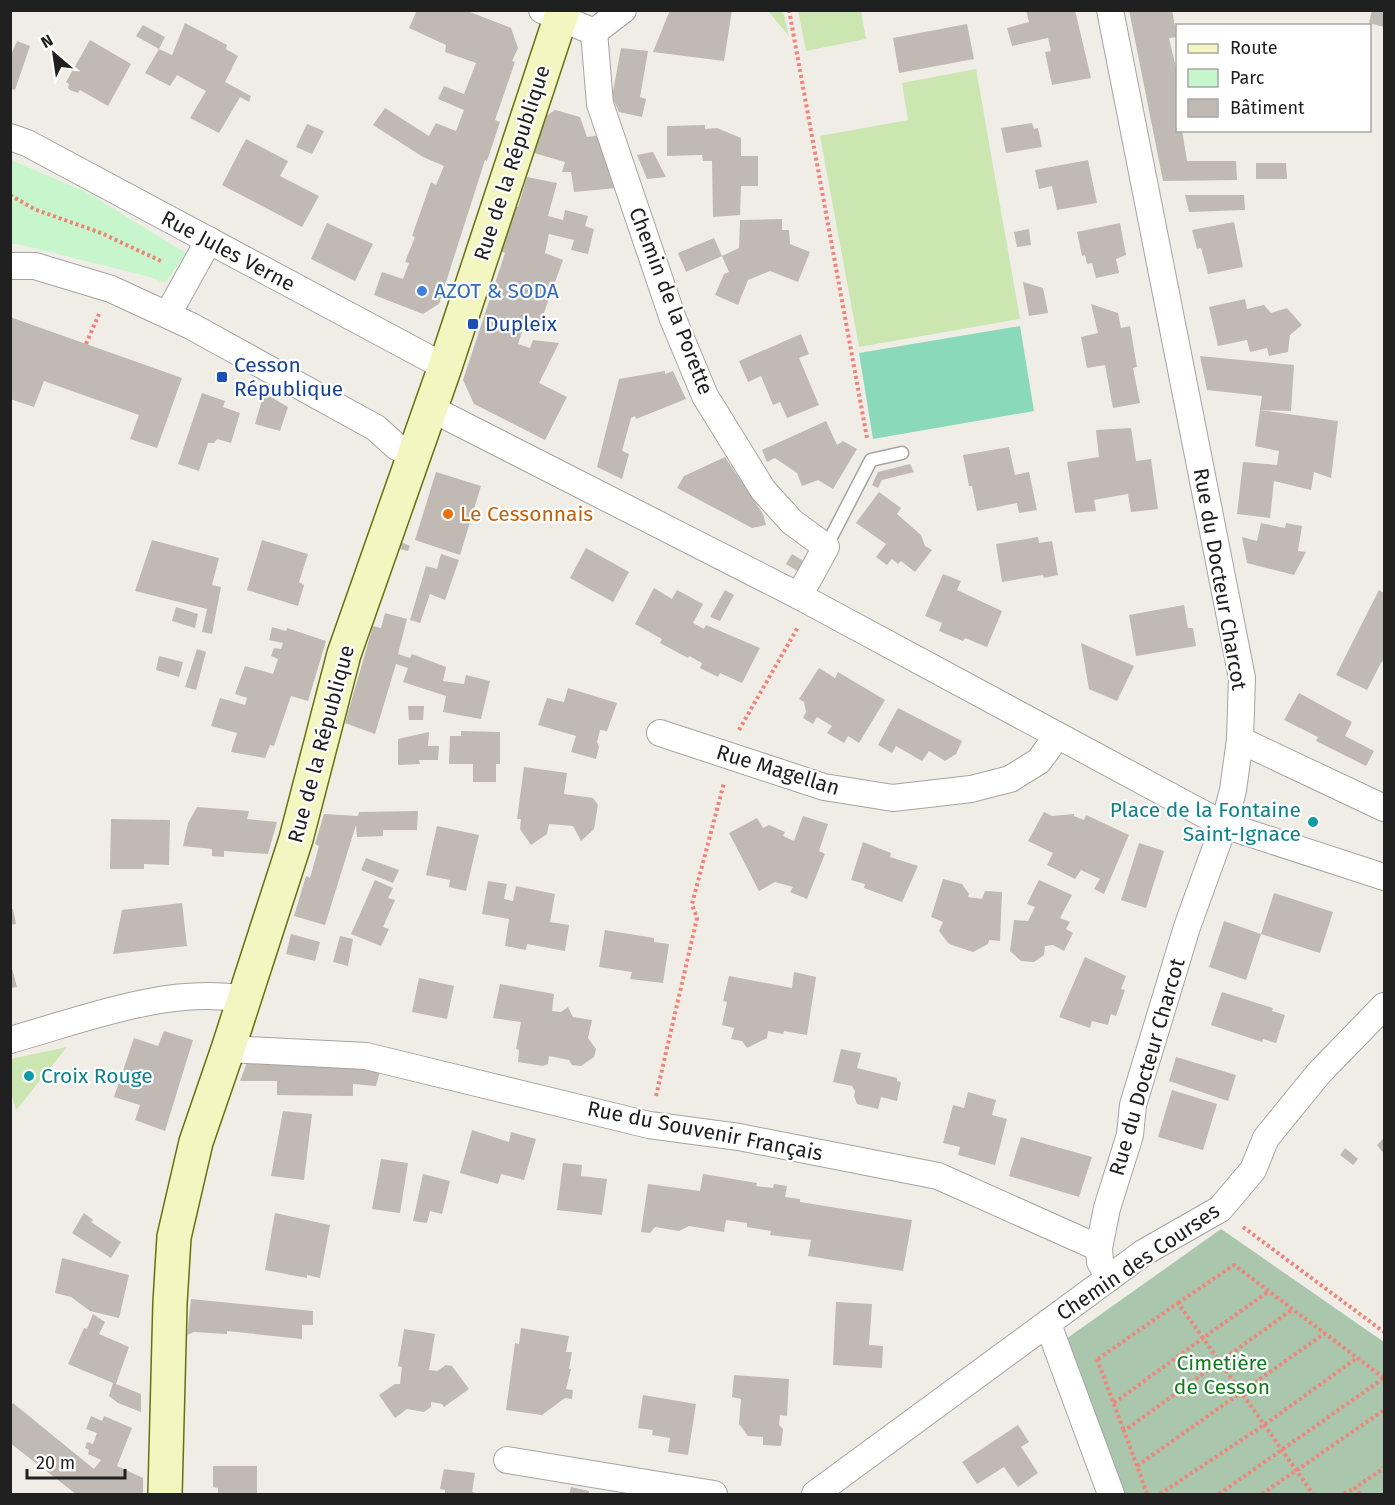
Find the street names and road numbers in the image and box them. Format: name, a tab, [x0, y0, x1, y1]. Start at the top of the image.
street label: Rue de la République	[468, 62, 556, 264]
street label: Chemin de la Porette	[623, 204, 719, 398]
street label: Rue Jules Verne	[157, 205, 299, 297]
street label: Rue du Docteur Charcot	[1188, 466, 1252, 692]
street label: Rue de la République	[282, 642, 360, 846]
street label: Rue Magellan	[713, 739, 843, 801]
street label: Rue du Docteur Charcot	[1104, 955, 1191, 1179]
street label: Rue du Souvenir Français	[585, 1095, 825, 1167]
street label: Chemin des Courses	[1051, 1198, 1225, 1326]

